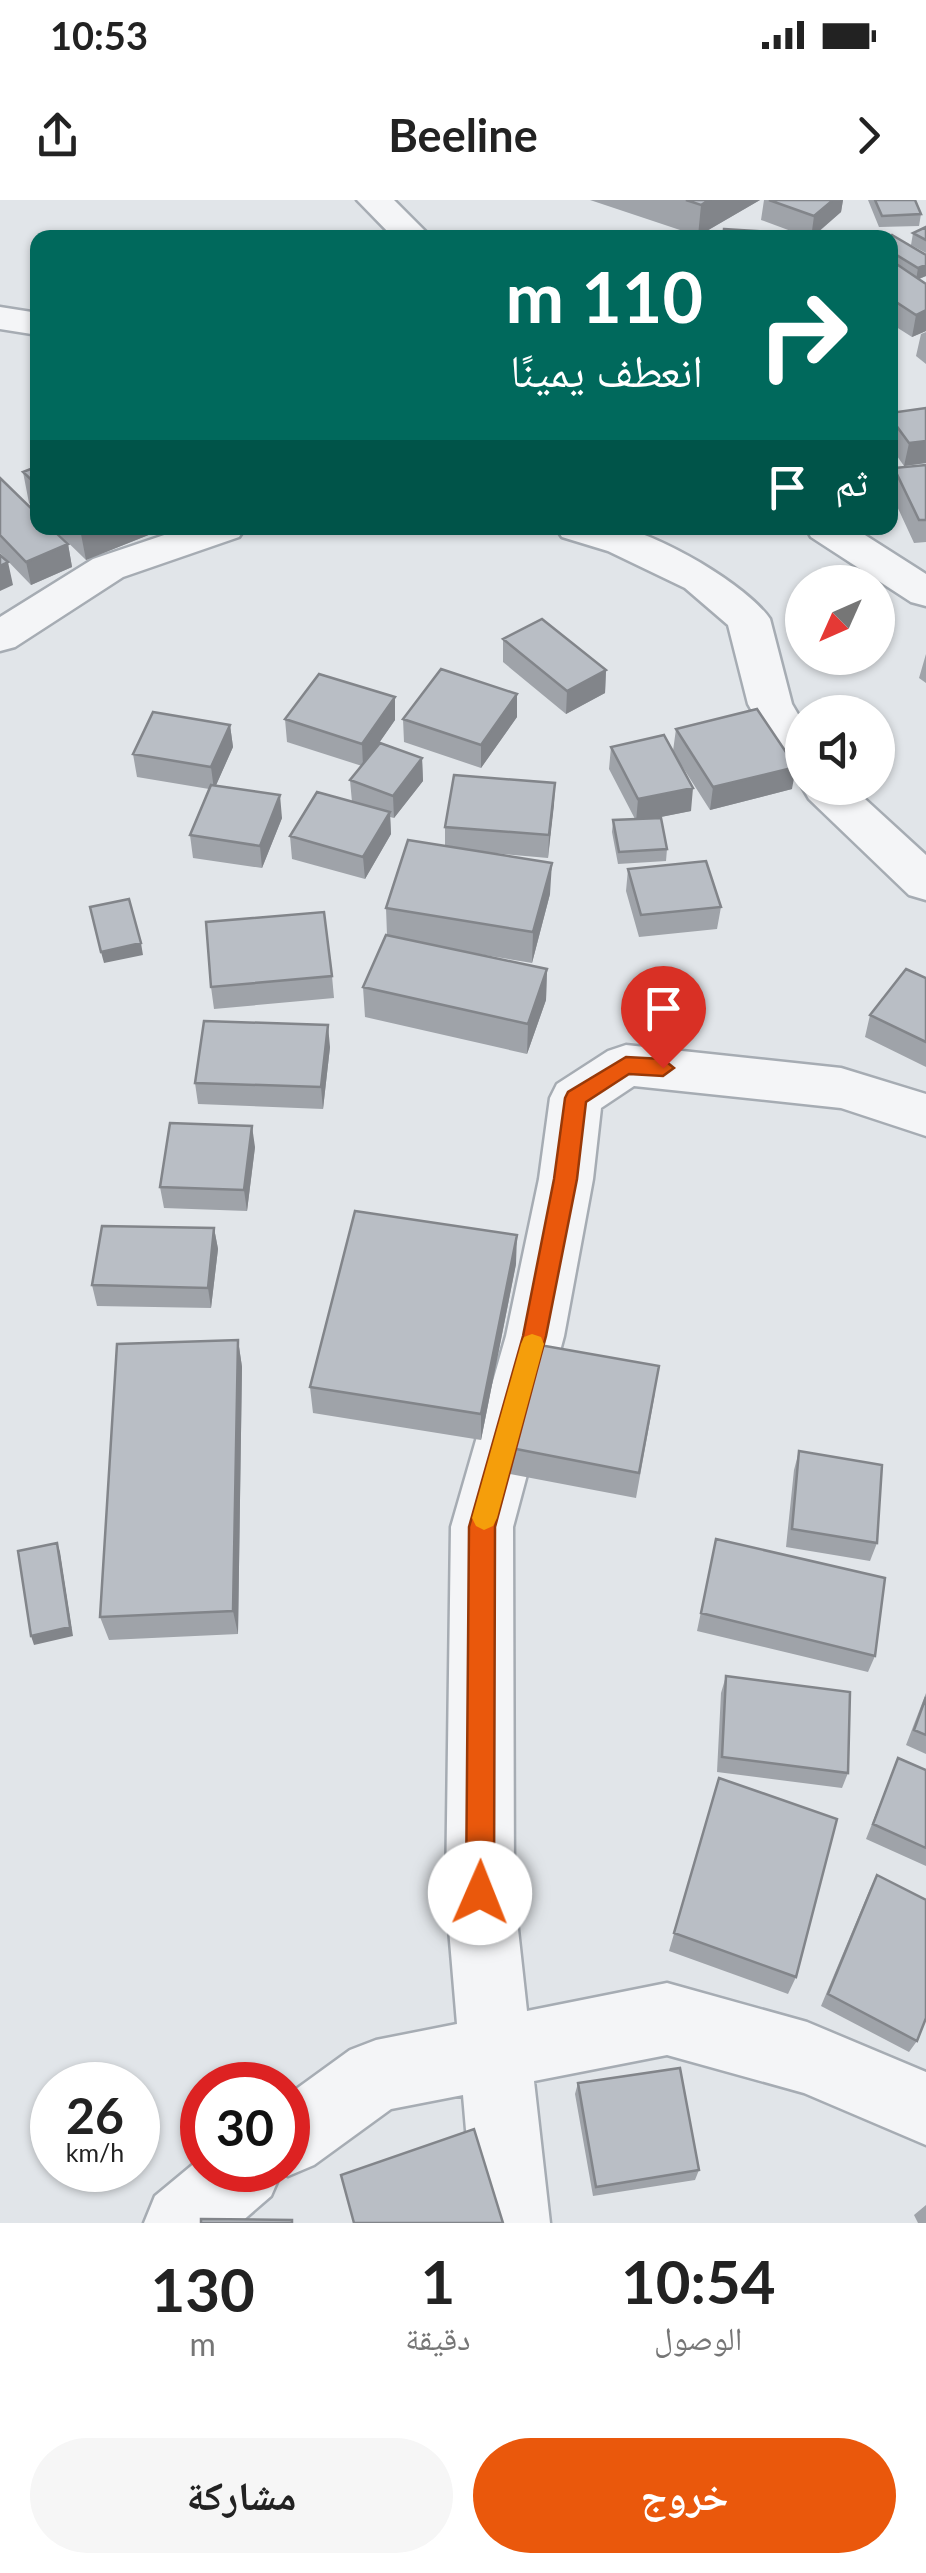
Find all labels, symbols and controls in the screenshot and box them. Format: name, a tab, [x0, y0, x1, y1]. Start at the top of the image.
text: 10:53	[50, 12, 148, 58]
icon: share	[30, 108, 85, 163]
text: Beeline	[388, 108, 538, 162]
icon: forward	[841, 108, 896, 163]
text: 110 m	[506, 254, 703, 338]
icon: right	[738, 270, 868, 400]
text: انعطف يمينًا	[510, 343, 703, 397]
text: ثم	[835, 458, 868, 504]
icon: arrive	[760, 460, 815, 515]
north arrow	[785, 565, 895, 675]
map controls	[785, 565, 895, 805]
button: sound	[785, 695, 895, 805]
pin	[621, 966, 706, 1069]
icon: arrive	[636, 981, 691, 1036]
position arrow	[428, 1841, 532, 1945]
speed limit sign: 30	[180, 2062, 310, 2192]
text: 26	[66, 2085, 124, 2145]
text: km/h	[66, 2137, 124, 2167]
text: 1	[420, 2245, 455, 2317]
text: 10:54	[621, 2245, 776, 2317]
text: 130	[150, 2253, 255, 2325]
text: دقيقة	[405, 2318, 470, 2357]
text: الوصول	[654, 2318, 742, 2357]
text: m	[190, 2324, 216, 2363]
button: مشاركة	[30, 2438, 453, 2553]
button: خروج	[473, 2438, 896, 2553]

